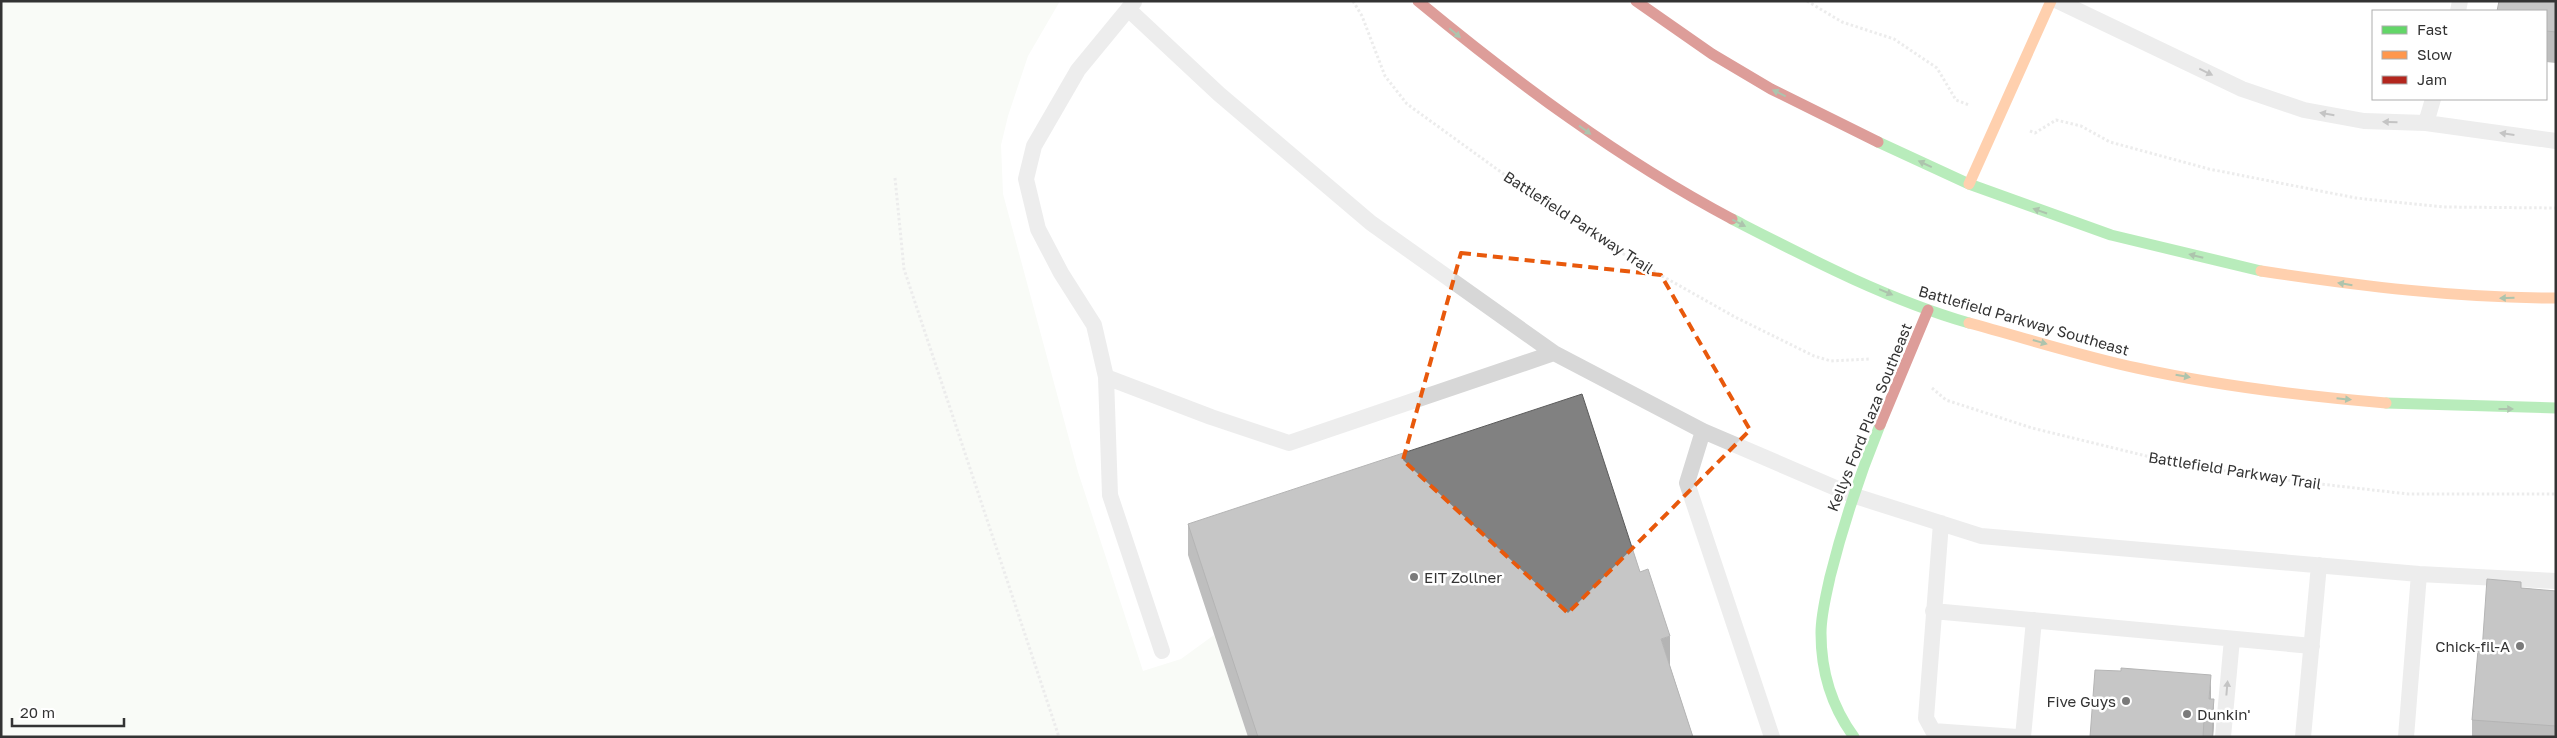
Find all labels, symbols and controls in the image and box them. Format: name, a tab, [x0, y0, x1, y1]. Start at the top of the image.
legend	[2372, 10, 2547, 100]
text: Fast	[2417, 20, 2448, 38]
one-way arrow	[1449, 27, 1462, 38]
text: Slow	[2417, 45, 2452, 63]
one-way arrow	[2199, 68, 2213, 76]
text: Jam	[2417, 70, 2447, 88]
one-way arrow	[1772, 89, 1786, 97]
one-way arrow	[2318, 110, 2334, 118]
one-way arrow	[2382, 117, 2398, 125]
one-way arrow	[1578, 125, 1591, 136]
one-way arrow	[2499, 130, 2515, 138]
one-way arrow	[1918, 159, 1932, 167]
street label: Battlefield Parkway Trail	[1501, 167, 1657, 277]
one-way arrow	[2032, 207, 2047, 215]
one-way arrow	[1732, 219, 1746, 227]
one-way arrow	[2189, 252, 2204, 260]
one-way arrow	[2337, 279, 2353, 287]
street label: Battlefield Parkway Southeast	[1917, 281, 2131, 359]
one-way arrow	[1879, 288, 1893, 296]
one-way arrow	[2499, 294, 2515, 302]
street label: Kellys Ford Plaza Southeast	[1823, 320, 1915, 514]
one-way arrow	[2033, 338, 2048, 346]
one-way arrow	[2176, 373, 2192, 381]
one-way arrow	[2337, 395, 2353, 403]
one-way arrow	[2499, 405, 2515, 413]
street label: Battlefield Parkway Trail	[2147, 447, 2323, 493]
place label: EIT Zollner	[1424, 568, 1502, 586]
marker: EIT Zollner	[1408, 571, 1420, 583]
place label: Chick-fil-A	[2435, 637, 2510, 655]
marker: Chick-fil-A	[2514, 640, 2526, 652]
one-way arrow	[2224, 680, 2232, 696]
place label: Five Guys	[2047, 692, 2116, 710]
marker: Five Guys	[2120, 695, 2132, 707]
scale bar	[12, 696, 125, 728]
text: 20 m	[20, 703, 55, 721]
place label: Dunkin'	[2197, 705, 2251, 723]
marker: Dunkin'	[2181, 708, 2193, 720]

